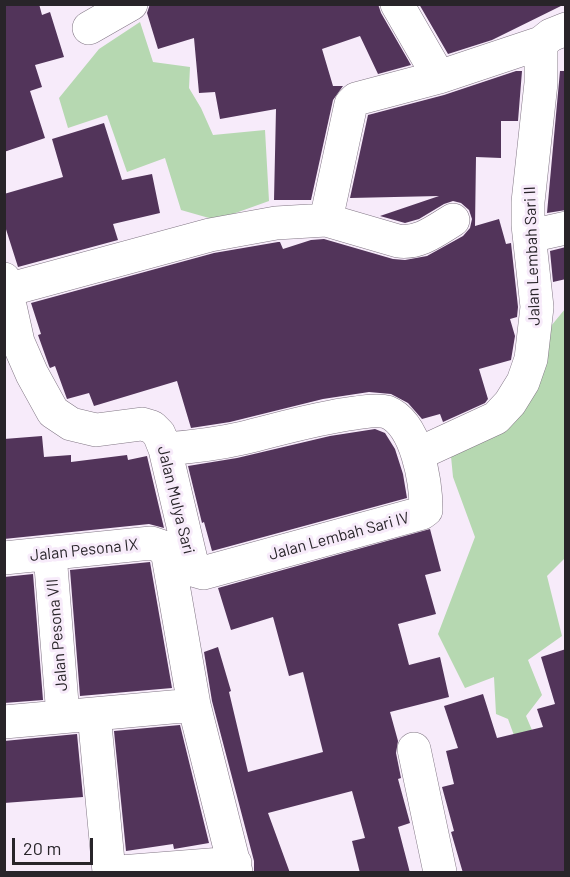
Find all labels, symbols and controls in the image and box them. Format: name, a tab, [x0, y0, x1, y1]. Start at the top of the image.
street label: Jalan Lembah Sari II	[520, 186, 544, 326]
street label: Jalan Mulya Sari	[153, 444, 199, 556]
street label: Jalan Lembah Sari IV	[267, 508, 411, 564]
street label: Jalan Pesona IX	[29, 535, 139, 565]
street label: Jalan Pesona VII	[43, 578, 71, 692]
scale bar	[15, 826, 96, 864]
text: 20 m	[23, 837, 61, 859]

